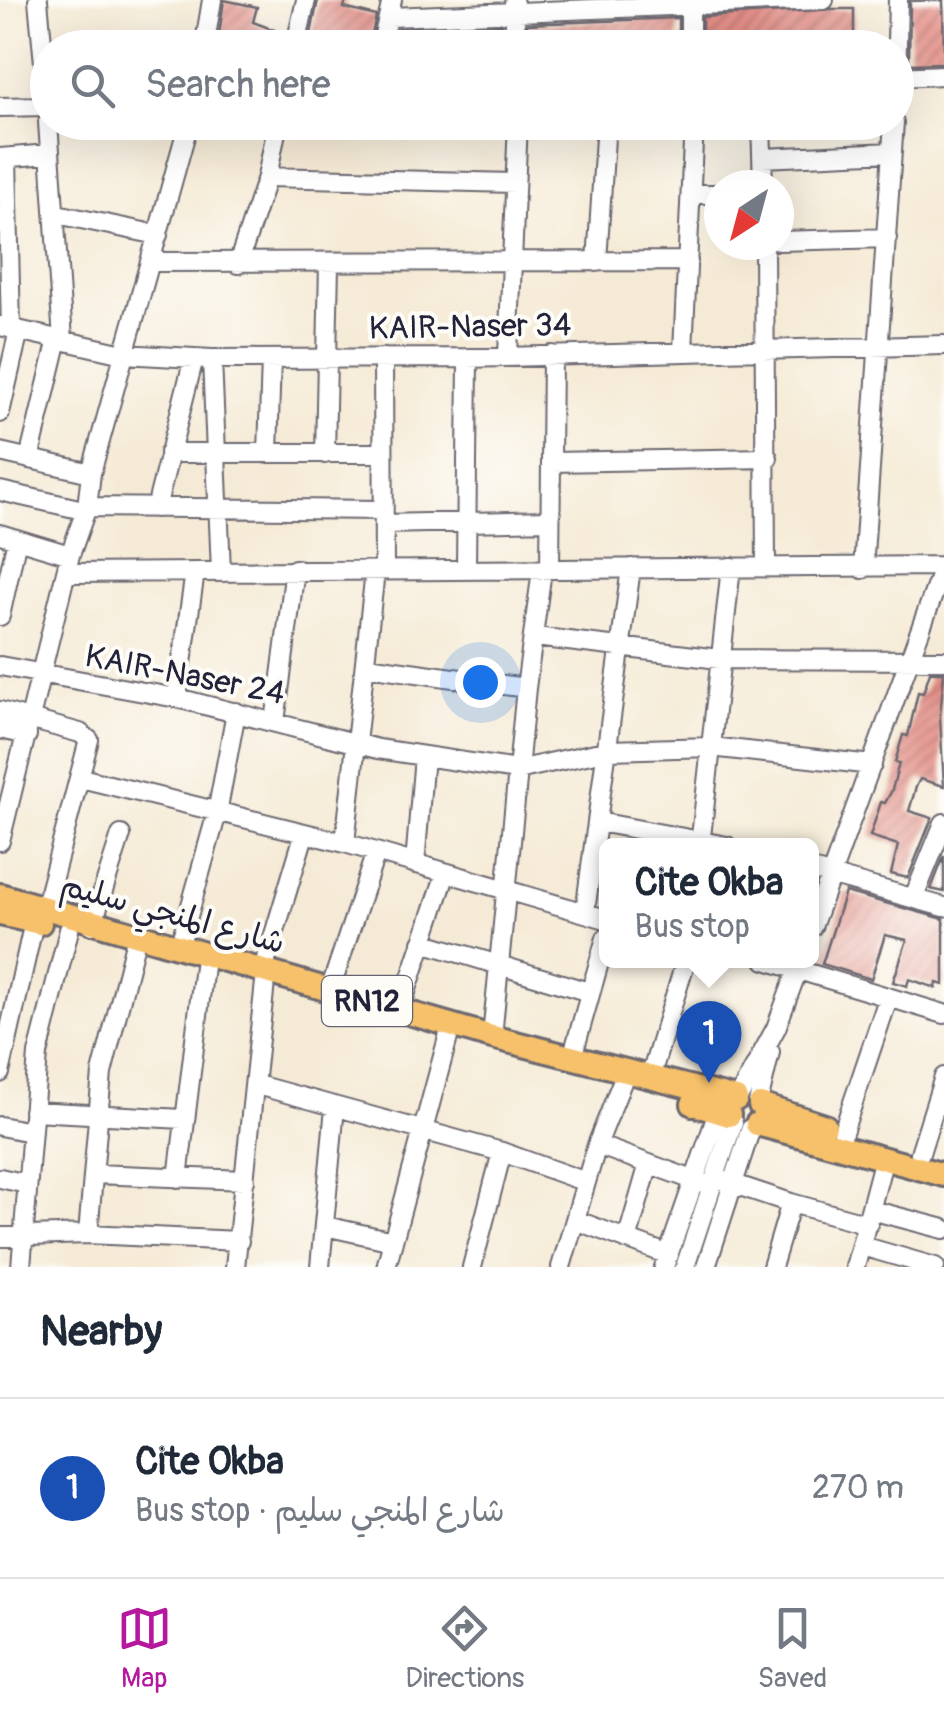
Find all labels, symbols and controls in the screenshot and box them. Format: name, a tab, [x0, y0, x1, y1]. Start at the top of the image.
search box	[30, 30, 914, 140]
icon: search	[65, 58, 120, 113]
text: Search here	[145, 61, 331, 109]
north arrow	[704, 170, 794, 260]
street label: KAIR-Naser 34	[368, 305, 572, 349]
street label: KAIR-Naser 24	[82, 636, 288, 714]
your location	[455, 657, 506, 708]
popup	[599, 838, 819, 968]
text: Cite Okba	[635, 859, 783, 907]
street label: شارع المنجي سليم	[55, 865, 289, 970]
text: Bus stop	[635, 907, 750, 947]
road number: RN12	[322, 976, 412, 1026]
pin: 1	[676, 1000, 742, 1083]
text: Nearby	[40, 1306, 162, 1358]
text: Cite Okba	[135, 1438, 284, 1486]
text: 1	[66, 1468, 79, 1508]
text: 270 m	[812, 1468, 904, 1508]
text: Bus stop · شارع المنجي سليم	[135, 1491, 505, 1531]
tab: Map	[117, 1601, 172, 1696]
tab: Directions	[405, 1601, 524, 1696]
tab: Saved	[758, 1601, 827, 1696]

